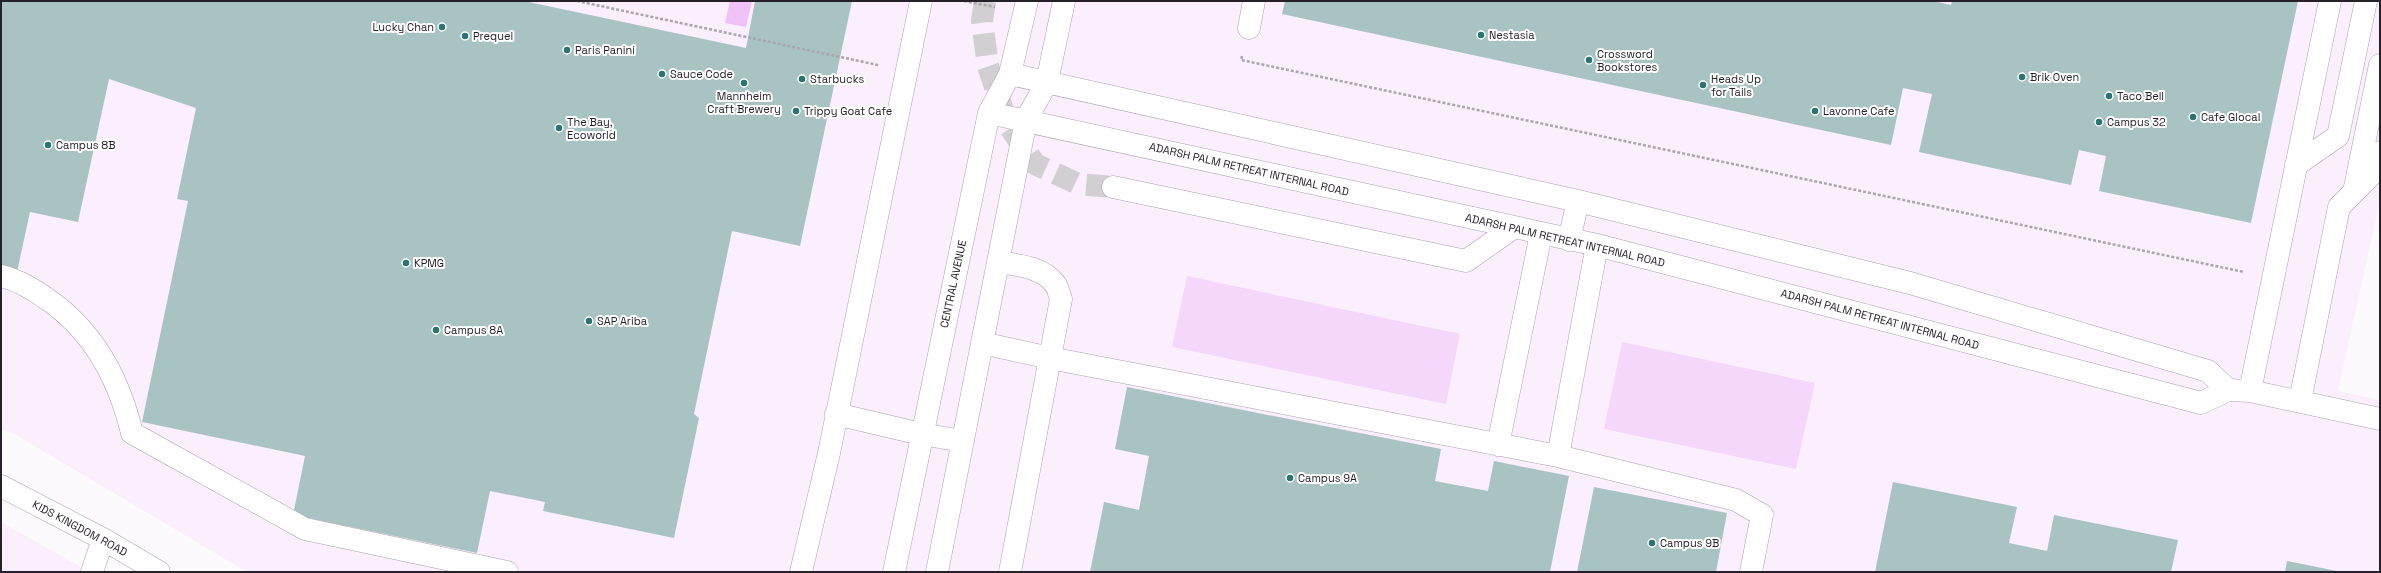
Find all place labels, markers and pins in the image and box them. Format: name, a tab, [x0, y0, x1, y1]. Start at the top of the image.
place label: Lucky Chan	[372, 20, 434, 34]
marker: Lucky Chan	[437, 22, 447, 32]
place label: Nestasia	[1489, 28, 1535, 42]
place label: Prequel	[473, 29, 513, 43]
marker: Nestasia	[1476, 30, 1486, 40]
marker: Prequel	[460, 31, 470, 41]
place label: Paris Panini	[575, 43, 635, 57]
marker: Paris Panini	[562, 45, 572, 55]
place label: Crossword Bookstores	[1597, 47, 1657, 74]
marker: Crossword Bookstores	[1584, 55, 1594, 65]
place label: Sauce Code	[670, 67, 733, 81]
marker: Sauce Code	[657, 69, 667, 79]
place label: Brik Oven	[2030, 70, 2079, 84]
place label: Starbucks	[810, 72, 864, 86]
place label: Heads Up for Tails	[1711, 72, 1761, 99]
marker: Brik Oven	[2017, 72, 2027, 82]
marker: Starbucks	[797, 74, 807, 84]
marker: Mannheim Craft Brewery	[739, 78, 749, 88]
marker: Heads Up for Tails	[1698, 80, 1708, 90]
place label: Mannheim Craft Brewery	[707, 89, 781, 116]
place label: Taco Bell	[2117, 89, 2164, 103]
marker: Taco Bell	[2104, 91, 2114, 101]
place label: Trippy Goat Cafe	[804, 104, 892, 118]
place label: Lavonne Cafe	[1823, 104, 1895, 118]
marker: Trippy Goat Cafe	[791, 106, 801, 116]
marker: Lavonne Cafe	[1810, 106, 1820, 116]
place label: Cafe Glocal	[2201, 110, 2260, 124]
marker: Cafe Glocal	[2188, 112, 2198, 122]
place label: The Bay, Ecoworld	[567, 115, 616, 142]
place label: Campus 32	[2107, 115, 2166, 129]
marker: Campus 32	[2094, 117, 2104, 127]
marker: The Bay, Ecoworld	[554, 123, 564, 133]
place label: Campus 8B	[56, 138, 115, 152]
marker: Campus 8B	[43, 140, 53, 150]
place label: KPMG	[414, 256, 444, 270]
marker: KPMG	[401, 258, 411, 268]
place label: SAP Ariba	[597, 314, 648, 328]
marker: SAP Ariba	[584, 316, 594, 326]
place label: Campus 8A	[444, 323, 503, 337]
marker: Campus 8A	[431, 325, 441, 335]
place label: Campus 9A	[1298, 471, 1357, 485]
marker: Campus 9A	[1285, 473, 1295, 483]
place label: Campus 9B	[1660, 536, 1719, 550]
marker: Campus 9B	[1647, 538, 1657, 548]

